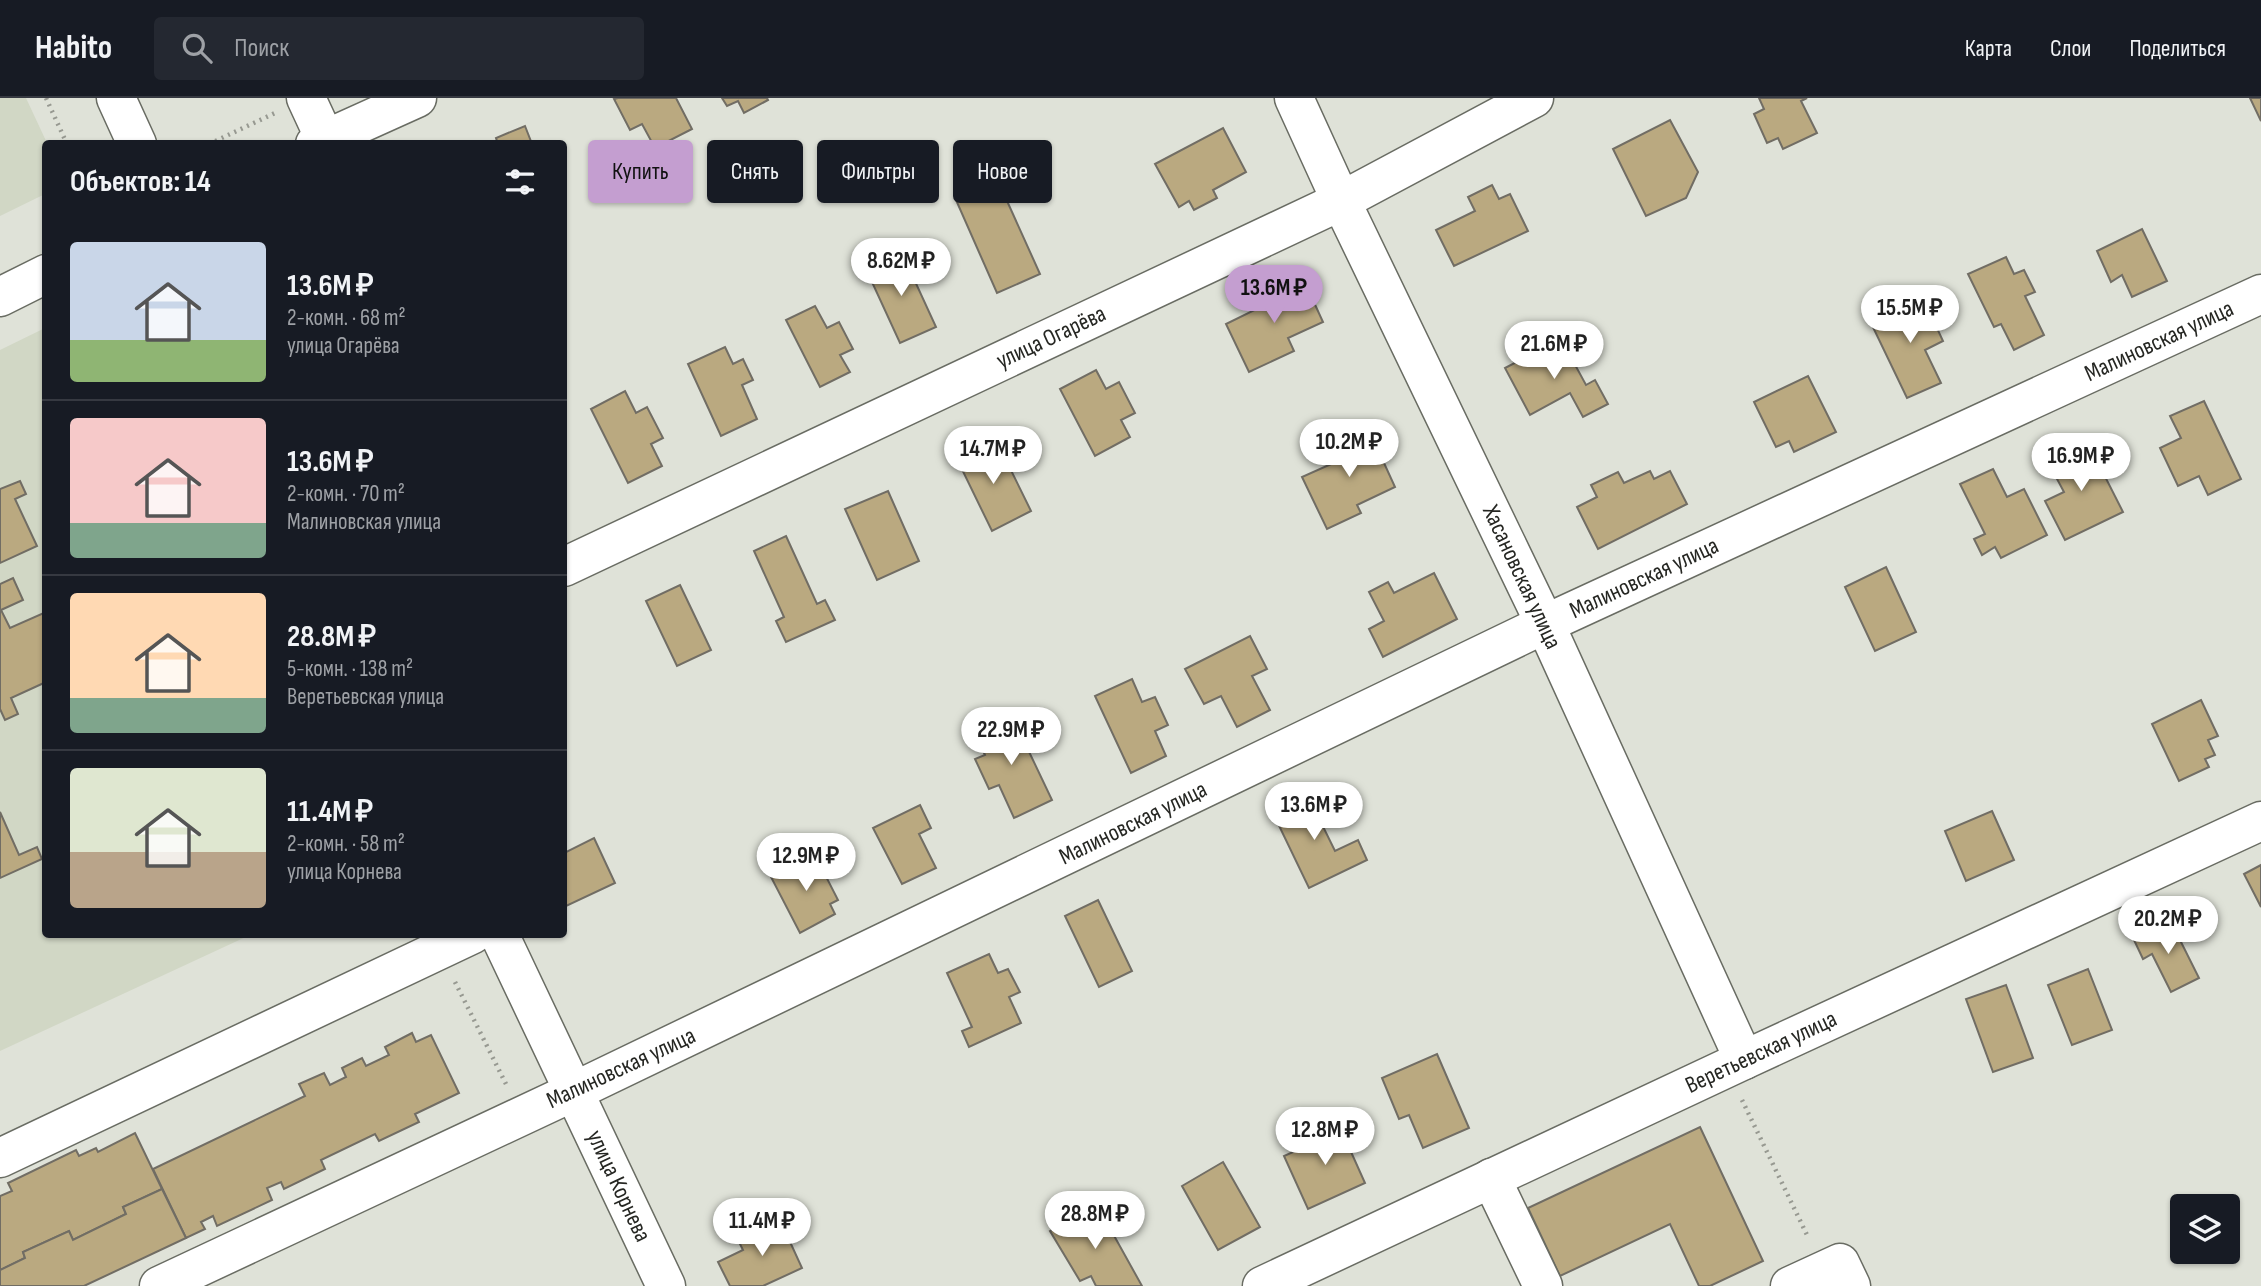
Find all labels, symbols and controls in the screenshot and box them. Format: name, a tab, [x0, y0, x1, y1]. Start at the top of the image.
search box	[154, 17, 644, 80]
text: Habito	[35, 28, 112, 68]
icon: search	[178, 29, 216, 67]
text: Поиск	[234, 33, 289, 64]
text: Карта	[1965, 34, 2012, 63]
text: Слои	[2050, 34, 2091, 63]
text: Поделиться	[2129, 34, 2226, 63]
chip: Купить	[588, 140, 693, 203]
chip: Снять	[707, 140, 803, 203]
chip: Фильтры	[817, 140, 939, 203]
chip: Новое	[953, 140, 1052, 203]
icon: filters	[501, 163, 539, 201]
text: Объектов: 14	[70, 164, 211, 200]
pin: 8.62M ₽	[836, 238, 966, 298]
text: 8.62M ₽	[867, 247, 935, 275]
pin: 13.6M ₽	[1209, 266, 1339, 325]
text: 13.6M ₽	[287, 268, 374, 304]
icon: home	[126, 270, 210, 354]
text: 13.6M ₽	[1241, 274, 1307, 302]
pin: 15.5M ₽	[1845, 286, 1975, 345]
text: 15.5M ₽	[1877, 294, 1943, 322]
street label: Малиновская улица	[2080, 294, 2238, 388]
street label: улица Огарёва	[992, 299, 1110, 375]
text: 2-комн. · 68 m²	[287, 304, 406, 332]
pin: 21.6M ₽	[1489, 322, 1619, 381]
text: 21.6M ₽	[1521, 330, 1587, 358]
text: улица Огарёва	[287, 332, 400, 360]
pin: 10.2M ₽	[1284, 420, 1414, 479]
pin: 14.7M ₽	[928, 426, 1058, 486]
text: 10.2M ₽	[1316, 428, 1382, 456]
pin: 16.9M ₽	[2016, 434, 2146, 493]
text: 14.7M ₽	[960, 435, 1026, 463]
text: 16.9M ₽	[2048, 442, 2114, 470]
text: 13.6M ₽	[287, 444, 374, 480]
icon: home	[126, 446, 210, 530]
text: 2-комн. · 70 m²	[287, 480, 405, 508]
street label: Хасановская улица	[1476, 500, 1568, 653]
text: Малиновская улица	[287, 508, 441, 536]
street label: Малиновская улица	[1565, 531, 1723, 625]
text: 28.8M ₽	[287, 619, 376, 655]
icon: home	[126, 621, 210, 705]
text: 5-комн. · 138 m²	[287, 655, 413, 683]
text: Веретьевская улица	[287, 683, 444, 711]
pin: 22.9M ₽	[946, 708, 1076, 767]
text: 22.9M ₽	[977, 716, 1045, 744]
street label: Малиновская улица	[1054, 775, 1212, 871]
pin: 13.6M ₽	[1249, 782, 1379, 842]
text: 13.6M ₽	[1281, 791, 1347, 819]
text: 11.4M ₽	[287, 794, 373, 830]
icon: home	[126, 796, 210, 880]
text: 2-комн. · 58 m²	[287, 830, 405, 858]
pin: 12.9M ₽	[741, 834, 871, 893]
text: 12.9M ₽	[773, 842, 839, 870]
text: улица Корнева	[287, 858, 402, 886]
pin: 20.2M ₽	[2103, 896, 2233, 956]
text: 20.2M ₽	[2134, 905, 2202, 933]
street label: Веретьевская улица	[1681, 1004, 1841, 1100]
street label: Малиновская улица	[542, 1021, 700, 1115]
pin: 12.8M ₽	[1260, 1108, 1390, 1167]
text: 12.8M ₽	[1292, 1116, 1358, 1144]
street label: улица Корнева	[581, 1126, 657, 1246]
pin: 28.8M ₽	[1030, 1192, 1160, 1251]
map controls	[2170, 1194, 2240, 1264]
button: layers	[2170, 1194, 2240, 1264]
pin: 11.4M ₽	[697, 1198, 827, 1258]
text: 28.8M ₽	[1061, 1200, 1129, 1228]
text: 11.4M ₽	[729, 1207, 795, 1235]

